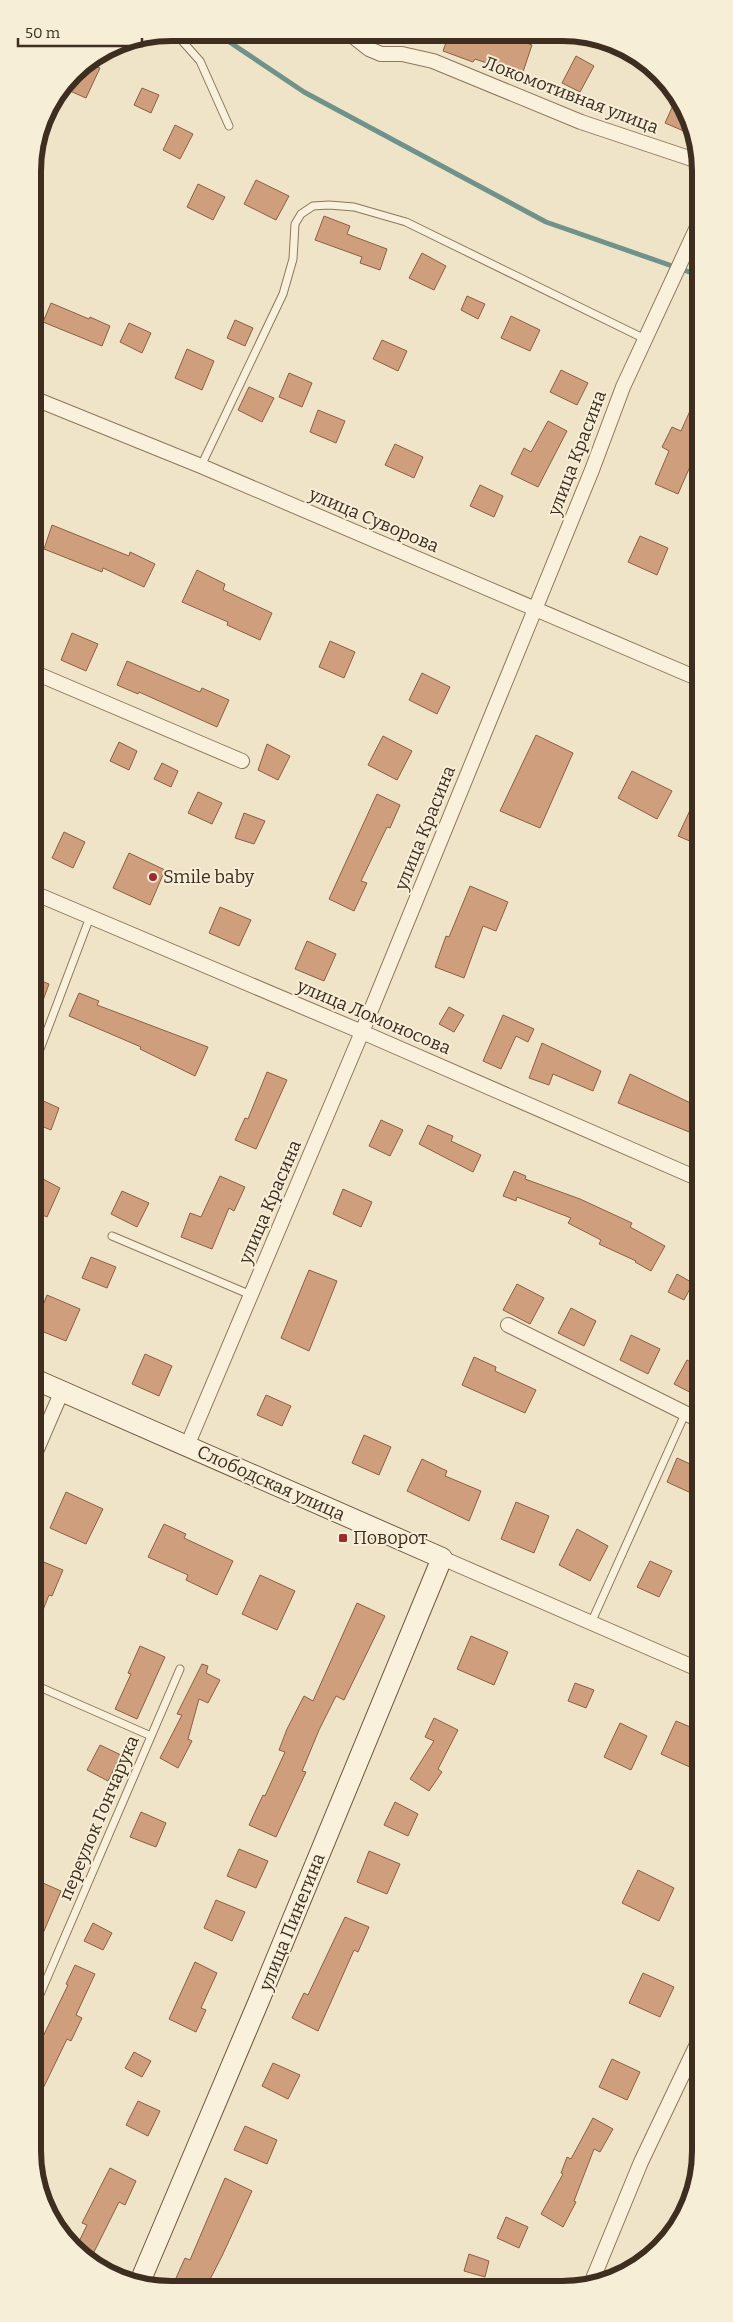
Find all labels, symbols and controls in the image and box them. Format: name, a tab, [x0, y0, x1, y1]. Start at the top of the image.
scale bar	[18, 15, 141, 47]
text: 50 m	[25, 24, 61, 42]
street label: Локомотивная улица	[480, 51, 662, 139]
street label: улица Красина	[543, 387, 611, 520]
street label: улица Суворова	[305, 482, 442, 557]
street label: улица Красина	[390, 762, 460, 894]
place label: Smile baby	[163, 866, 255, 888]
marker: Smile baby	[147, 871, 159, 883]
street label: улица Ломоносова	[293, 974, 454, 1059]
street label: улица Красина	[234, 1137, 306, 1268]
street label: Слободская улица	[194, 1441, 348, 1526]
place label: Поворот	[353, 1527, 428, 1549]
marker: Поворот	[337, 1532, 349, 1544]
street label: переулок Гончарука	[54, 1732, 144, 1904]
street label: улица Пинегина	[254, 1850, 330, 1995]

